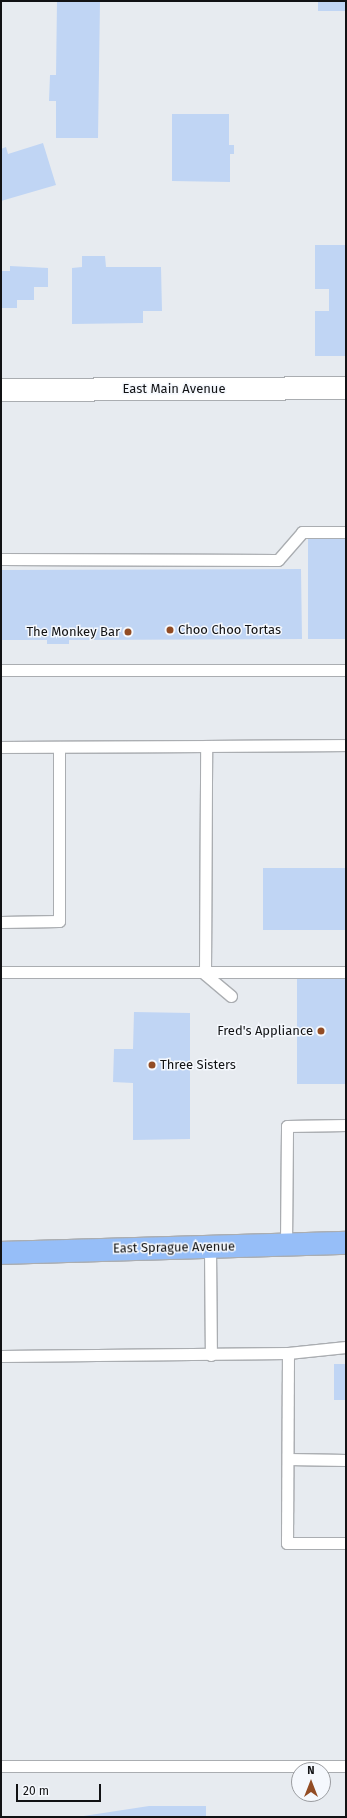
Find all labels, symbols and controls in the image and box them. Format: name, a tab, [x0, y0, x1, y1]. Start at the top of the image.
street label: East Main Avenue	[122, 381, 226, 397]
place label: Choo Choo Tortas	[178, 622, 281, 638]
place label: The Monkey Bar	[26, 624, 120, 640]
marker: Choo Choo Tortas	[165, 625, 175, 635]
marker: The Monkey Bar	[123, 627, 133, 637]
place label: Fred's Appliance	[217, 1023, 313, 1039]
marker: Fred's Appliance	[316, 1026, 326, 1036]
place label: Three Sisters	[160, 1057, 236, 1073]
marker: Three Sisters	[147, 1060, 157, 1070]
street label: East Sprague Avenue	[113, 1239, 235, 1257]
north arrow	[291, 1762, 331, 1802]
text: N	[307, 1764, 315, 1777]
scale bar	[18, 1776, 103, 1802]
text: 20 m	[23, 1784, 49, 1798]

